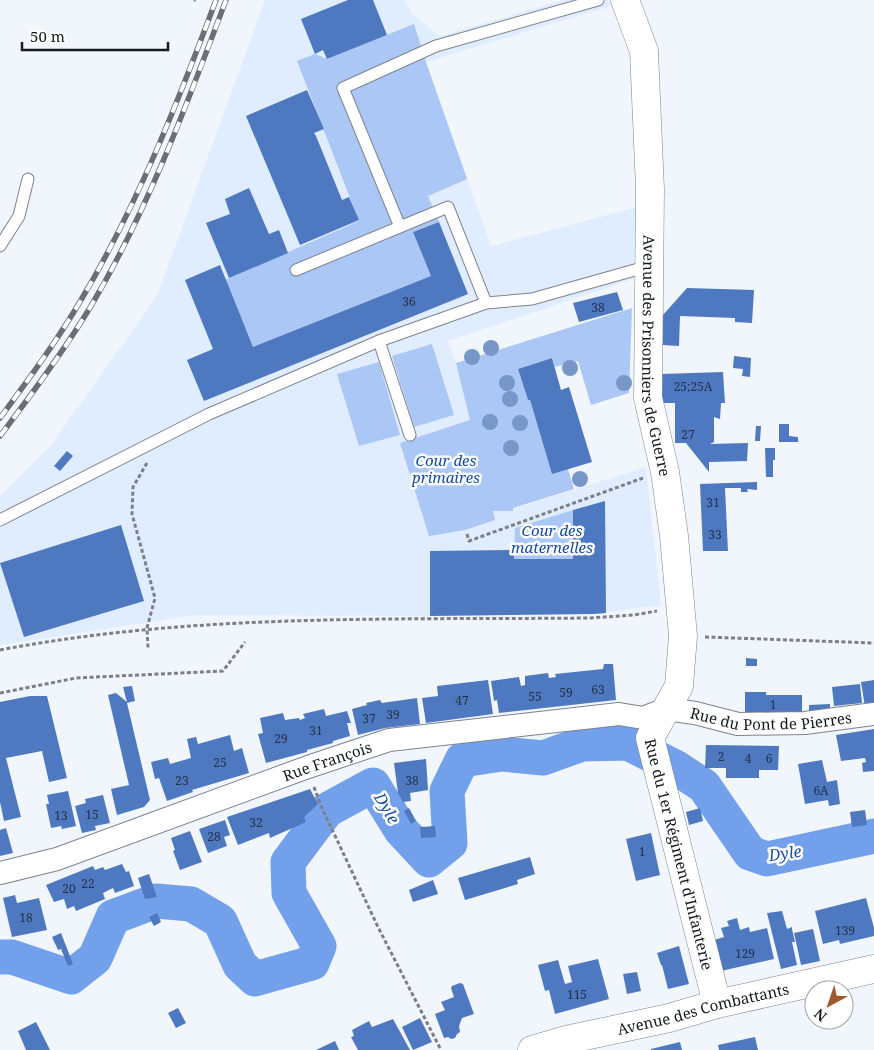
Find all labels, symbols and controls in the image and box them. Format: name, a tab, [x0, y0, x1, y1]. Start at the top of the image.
scale bar	[22, 20, 169, 52]
text: 50 m	[30, 26, 65, 46]
street label: Avenue des Prisonniers de Guerre	[638, 235, 675, 478]
house number: 36	[402, 293, 416, 310]
house number: 38	[591, 299, 605, 316]
house number: 25;25A	[674, 378, 713, 395]
house number: 27	[681, 426, 695, 443]
park label: Cour des primaires	[411, 450, 480, 487]
house number: 31	[706, 494, 720, 511]
park label: Cour des maternelles	[511, 520, 593, 557]
house number: 33	[708, 526, 722, 543]
house number: 63	[591, 681, 605, 698]
house number: 59	[559, 684, 573, 701]
house number: 55	[528, 688, 542, 705]
house number: 47	[455, 692, 469, 709]
house number: 1	[770, 696, 776, 713]
street label: Rue du Pont de Pierres	[688, 702, 853, 734]
house number: 39	[386, 706, 400, 723]
house number: 37	[362, 710, 376, 727]
house number: 31	[309, 722, 323, 739]
house number: 29	[274, 730, 288, 747]
street label: Rue François	[280, 736, 374, 785]
street label: Rue du 1er Régiment d'Infanterie	[641, 736, 718, 972]
house number: 2	[718, 748, 724, 765]
house number: 4	[745, 750, 752, 767]
house number: 6	[766, 750, 773, 767]
house number: 25	[213, 754, 227, 771]
house number: 23	[175, 772, 189, 789]
house number: 38	[405, 772, 419, 789]
house number: 6A	[813, 782, 829, 799]
water label: Dyle	[369, 787, 405, 828]
house number: 15	[85, 806, 99, 823]
house number: 13	[54, 807, 68, 824]
house number: 32	[249, 814, 263, 831]
house number: 28	[207, 828, 221, 845]
water label: Dyle	[766, 840, 803, 866]
house number: 1	[639, 843, 645, 860]
house number: 22	[81, 875, 95, 892]
house number: 20	[62, 880, 76, 897]
house number: 18	[19, 909, 33, 926]
house number: 139	[835, 922, 855, 939]
house number: 129	[735, 945, 755, 962]
street label: Avenue des Combattants	[615, 978, 791, 1039]
north arrow	[804, 980, 854, 1030]
house number: 115	[567, 986, 587, 1003]
text: N	[810, 1005, 831, 1026]

